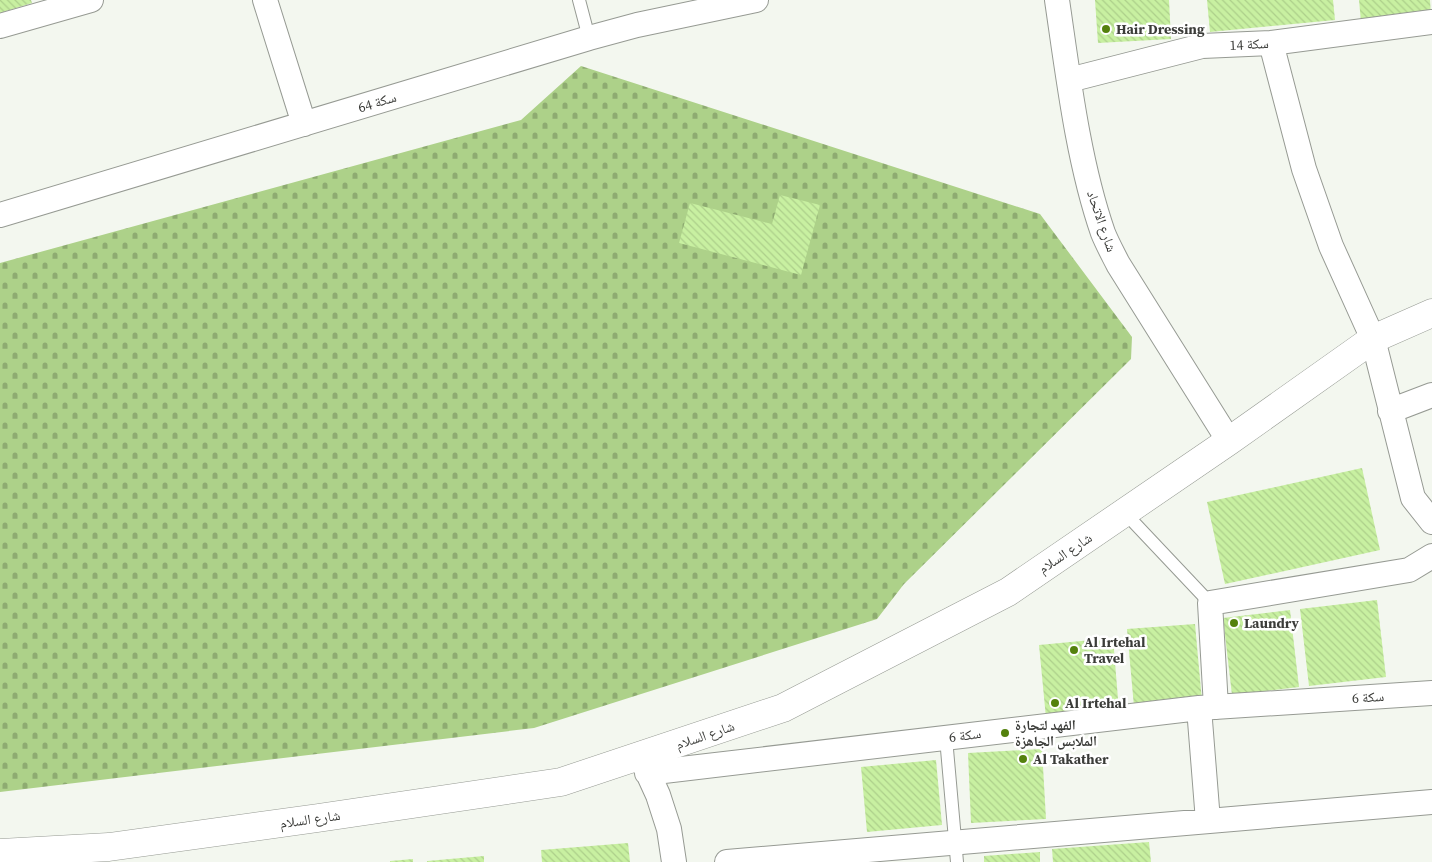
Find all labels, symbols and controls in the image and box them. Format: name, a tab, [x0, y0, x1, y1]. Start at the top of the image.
place label: Hair Dressing	[1116, 19, 1205, 39]
marker: Hair Dressing	[1100, 23, 1112, 35]
street label: سكة 14	[1229, 33, 1269, 55]
street label: سكة 64	[355, 87, 399, 117]
street label: شارع الاتحاد	[1082, 188, 1122, 254]
street label: شارع السلام	[1034, 528, 1096, 578]
place label: Laundry	[1244, 613, 1300, 633]
marker: Laundry	[1228, 617, 1240, 629]
place label: Al Irtehal Travel	[1084, 632, 1146, 668]
marker: Al Irtehal Travel	[1068, 644, 1080, 656]
street label: سكة 6	[1351, 686, 1385, 708]
place label: Al Irtehal	[1065, 693, 1127, 713]
marker: Al Irtehal	[1049, 697, 1061, 709]
place label: الفهد لتجارة الملابس الجاهزة	[1015, 715, 1097, 751]
street label: شارع السلام	[673, 716, 737, 754]
street label: سكة 6	[948, 723, 982, 747]
marker: الفهد لتجارة الملابس الجاهزة	[999, 727, 1011, 739]
place label: Al Takather	[1033, 749, 1109, 769]
marker: Al Takather	[1017, 753, 1029, 765]
street label: شارع السلام	[278, 805, 342, 833]

